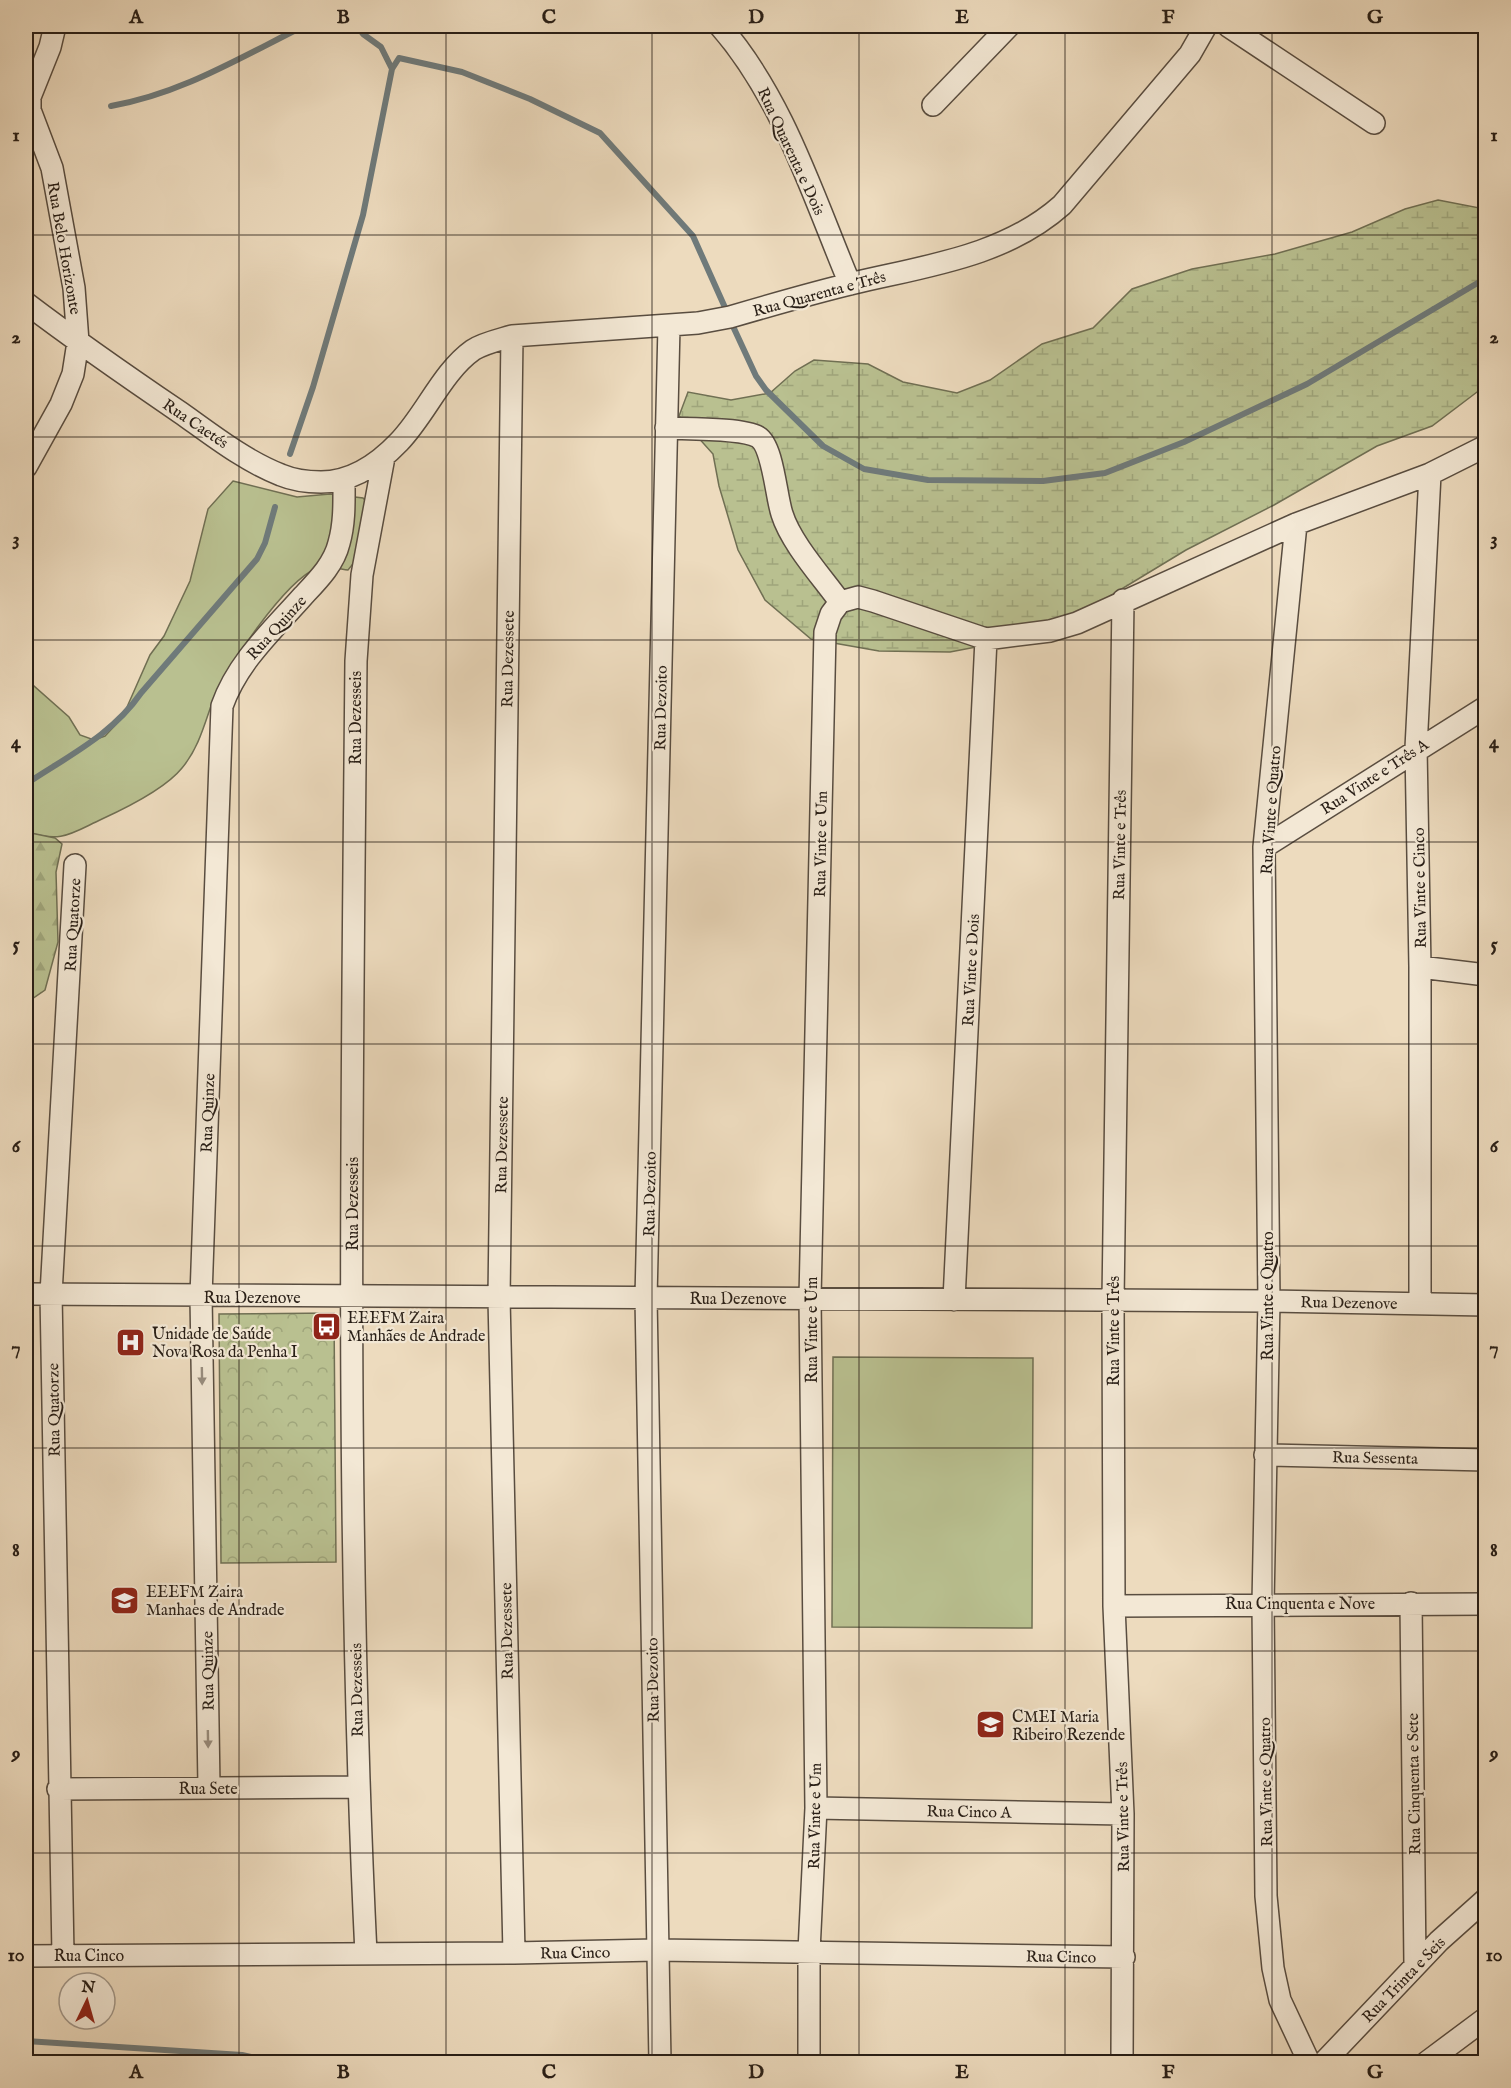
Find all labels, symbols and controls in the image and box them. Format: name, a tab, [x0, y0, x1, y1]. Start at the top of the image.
text: A	[128, 5, 144, 30]
text: B	[336, 5, 350, 30]
text: C	[542, 5, 556, 30]
text: D	[748, 5, 764, 30]
text: E	[955, 5, 969, 30]
text: F	[1162, 5, 1175, 30]
text: G	[1367, 5, 1384, 30]
street label: Rua Quarenta e Dois	[752, 85, 829, 219]
text: 1	[12, 123, 20, 148]
text: 1	[1490, 123, 1498, 148]
street label: Rua Belo Horizonte	[41, 180, 85, 316]
street label: Rua Quarenta e Três	[751, 267, 889, 322]
text: 2	[11, 325, 21, 350]
text: 2	[1489, 325, 1499, 350]
street label: Rua Caetés	[158, 395, 232, 454]
text: 3	[12, 527, 20, 552]
text: 3	[1490, 527, 1498, 552]
street label: Rua Quinze	[243, 592, 312, 665]
street label: Rua Dezessete	[498, 610, 520, 708]
street label: Rua Dezoito	[651, 665, 673, 751]
street label: Rua Dezesseis	[347, 671, 367, 765]
text: 4	[11, 730, 22, 755]
text: 4	[1489, 730, 1500, 755]
street label: Rua Vinte e Três A	[1317, 735, 1434, 820]
street label: Rua Vinte e Quatro	[1258, 744, 1287, 875]
street label: Rua Vinte e Três	[1110, 789, 1132, 900]
street label: Rua Vinte e Um	[811, 791, 833, 898]
street label: Rua Vinte e Cinco	[1410, 827, 1432, 949]
street label: Rua Quatorze	[62, 878, 86, 972]
street label: Rua Vinte e Dois	[959, 913, 985, 1027]
text: 5	[12, 932, 20, 957]
text: 5	[1490, 932, 1498, 957]
street label: Rua Quinze	[198, 1073, 220, 1153]
street label: Rua Dezessete	[492, 1096, 514, 1194]
text: 6	[12, 1134, 22, 1159]
text: 6	[1490, 1134, 1500, 1159]
street label: Rua Dezoito	[640, 1151, 662, 1237]
street label: Rua Dezesseis	[344, 1157, 364, 1251]
street label: Rua Vinte e Quatro	[1259, 1231, 1279, 1361]
street label: Rua Vinte e Três	[1105, 1275, 1125, 1386]
street label: Rua Vinte e Um	[803, 1277, 823, 1383]
street label: Rua Dezenove	[203, 1289, 301, 1309]
street label: Rua Dezenove	[689, 1290, 787, 1310]
street label: Rua Dezenove	[1300, 1293, 1398, 1315]
place label: EEEFM Zaira Manhães de Andrade	[347, 1309, 485, 1347]
bus stop icon: EEEFM Zaira Manhães de Andrade	[310, 1310, 342, 1342]
place label: Unidade de Saúde Nova Rosa da Penha I	[152, 1325, 298, 1363]
hospital icon: Unidade de Saúde Nova Rosa da Penha I	[115, 1326, 147, 1358]
text: 7	[11, 1336, 21, 1361]
text: 7	[1489, 1336, 1499, 1361]
street label: Rua Quatorze	[44, 1363, 66, 1457]
one-way arrow	[197, 1366, 207, 1385]
street label: Rua Sessenta	[1332, 1448, 1418, 1470]
text: 8	[12, 1538, 20, 1563]
text: 8	[1490, 1538, 1498, 1563]
street label: Rua Dezessete	[497, 1582, 519, 1680]
place label: EEEFM Zaira Manhaes de Andrade	[146, 1583, 284, 1621]
school or university icon: EEEFM Zaira Manhaes de Andrade	[109, 1584, 141, 1616]
street label: Rua Cinquenta e Nove	[1225, 1595, 1375, 1615]
street label: Rua Quinze	[198, 1631, 220, 1711]
street label: Rua Dezoito	[643, 1637, 665, 1723]
street label: Rua Dezesseis	[347, 1642, 369, 1737]
place label: CMEI Maria Ribeiro Rezende	[1012, 1708, 1125, 1746]
school or university icon: CMEI Maria Ribeiro Rezende	[975, 1709, 1007, 1741]
street label: Rua Cinquenta e Sete	[1404, 1713, 1426, 1855]
street label: Rua Vinte e Quatro	[1256, 1717, 1278, 1847]
one-way arrow	[203, 1729, 213, 1748]
text: 9	[11, 1741, 21, 1766]
text: 9	[1489, 1741, 1499, 1766]
street label: Rua Vinte e Três	[1113, 1761, 1135, 1872]
street label: Rua Vinte e Um	[805, 1763, 827, 1870]
street label: Rua Sete	[178, 1780, 238, 1800]
street label: Rua Cinco A	[926, 1802, 1013, 1824]
street label: Rua Trinta e Seis	[1358, 1933, 1451, 2028]
text: 10	[7, 1943, 25, 1968]
street label: Rua Cinco	[540, 1943, 611, 1965]
text: 10	[1485, 1943, 1503, 1968]
street label: Rua Cinco	[54, 1947, 125, 1967]
street label: Rua Cinco	[1026, 1947, 1097, 1969]
north arrow	[57, 1971, 117, 2031]
text: N	[79, 1977, 96, 1999]
text: A	[128, 2060, 144, 2085]
text: B	[336, 2060, 350, 2085]
text: C	[542, 2060, 556, 2085]
text: D	[748, 2060, 764, 2085]
text: E	[955, 2060, 969, 2085]
text: F	[1162, 2060, 1175, 2085]
text: G	[1367, 2060, 1384, 2085]

